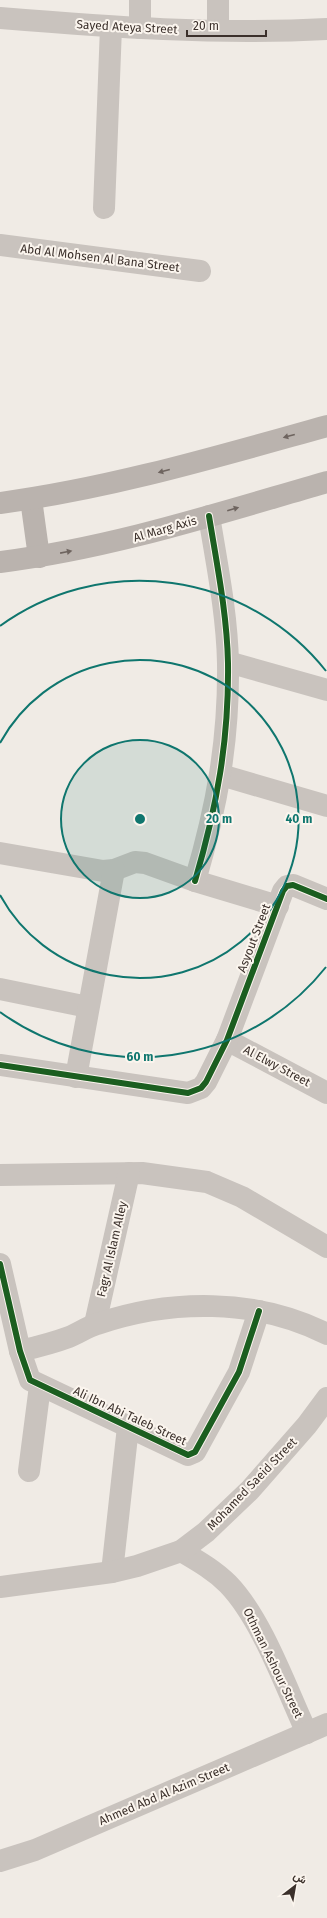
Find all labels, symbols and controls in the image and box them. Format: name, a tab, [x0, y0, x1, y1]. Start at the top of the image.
scale bar	[187, 12, 266, 38]
street label: Sayed Ateya Street	[76, 17, 179, 37]
text: 20 m	[193, 19, 219, 33]
street label: Abd Al Mohsen Al Bana Street	[20, 241, 181, 275]
one-way arrow	[283, 433, 295, 439]
one-way arrow	[158, 468, 170, 474]
one-way arrow	[227, 506, 239, 512]
street label: Al Marg Axis	[132, 513, 199, 545]
one-way arrow	[60, 549, 72, 555]
centre of rings	[133, 812, 147, 826]
text: 20 m	[206, 812, 232, 826]
text: 40 m	[286, 812, 312, 826]
street label: Asyout Street	[235, 901, 274, 974]
street label: Al Elwy Street	[241, 1043, 313, 1090]
text: 60 m	[127, 1050, 153, 1064]
street label: Fagr Al Islam Alley	[94, 1200, 130, 1298]
street label: Ali Ibn Abi Taleb Street	[71, 1384, 189, 1449]
street label: Mohamed Saeid Street	[204, 1434, 300, 1533]
street label: Othman Ashour Street	[240, 1606, 306, 1721]
street label: Ahmed Abd Al Azim Street	[97, 1760, 232, 1828]
north arrow	[275, 1866, 315, 1906]
text: ش	[291, 1869, 309, 1887]

